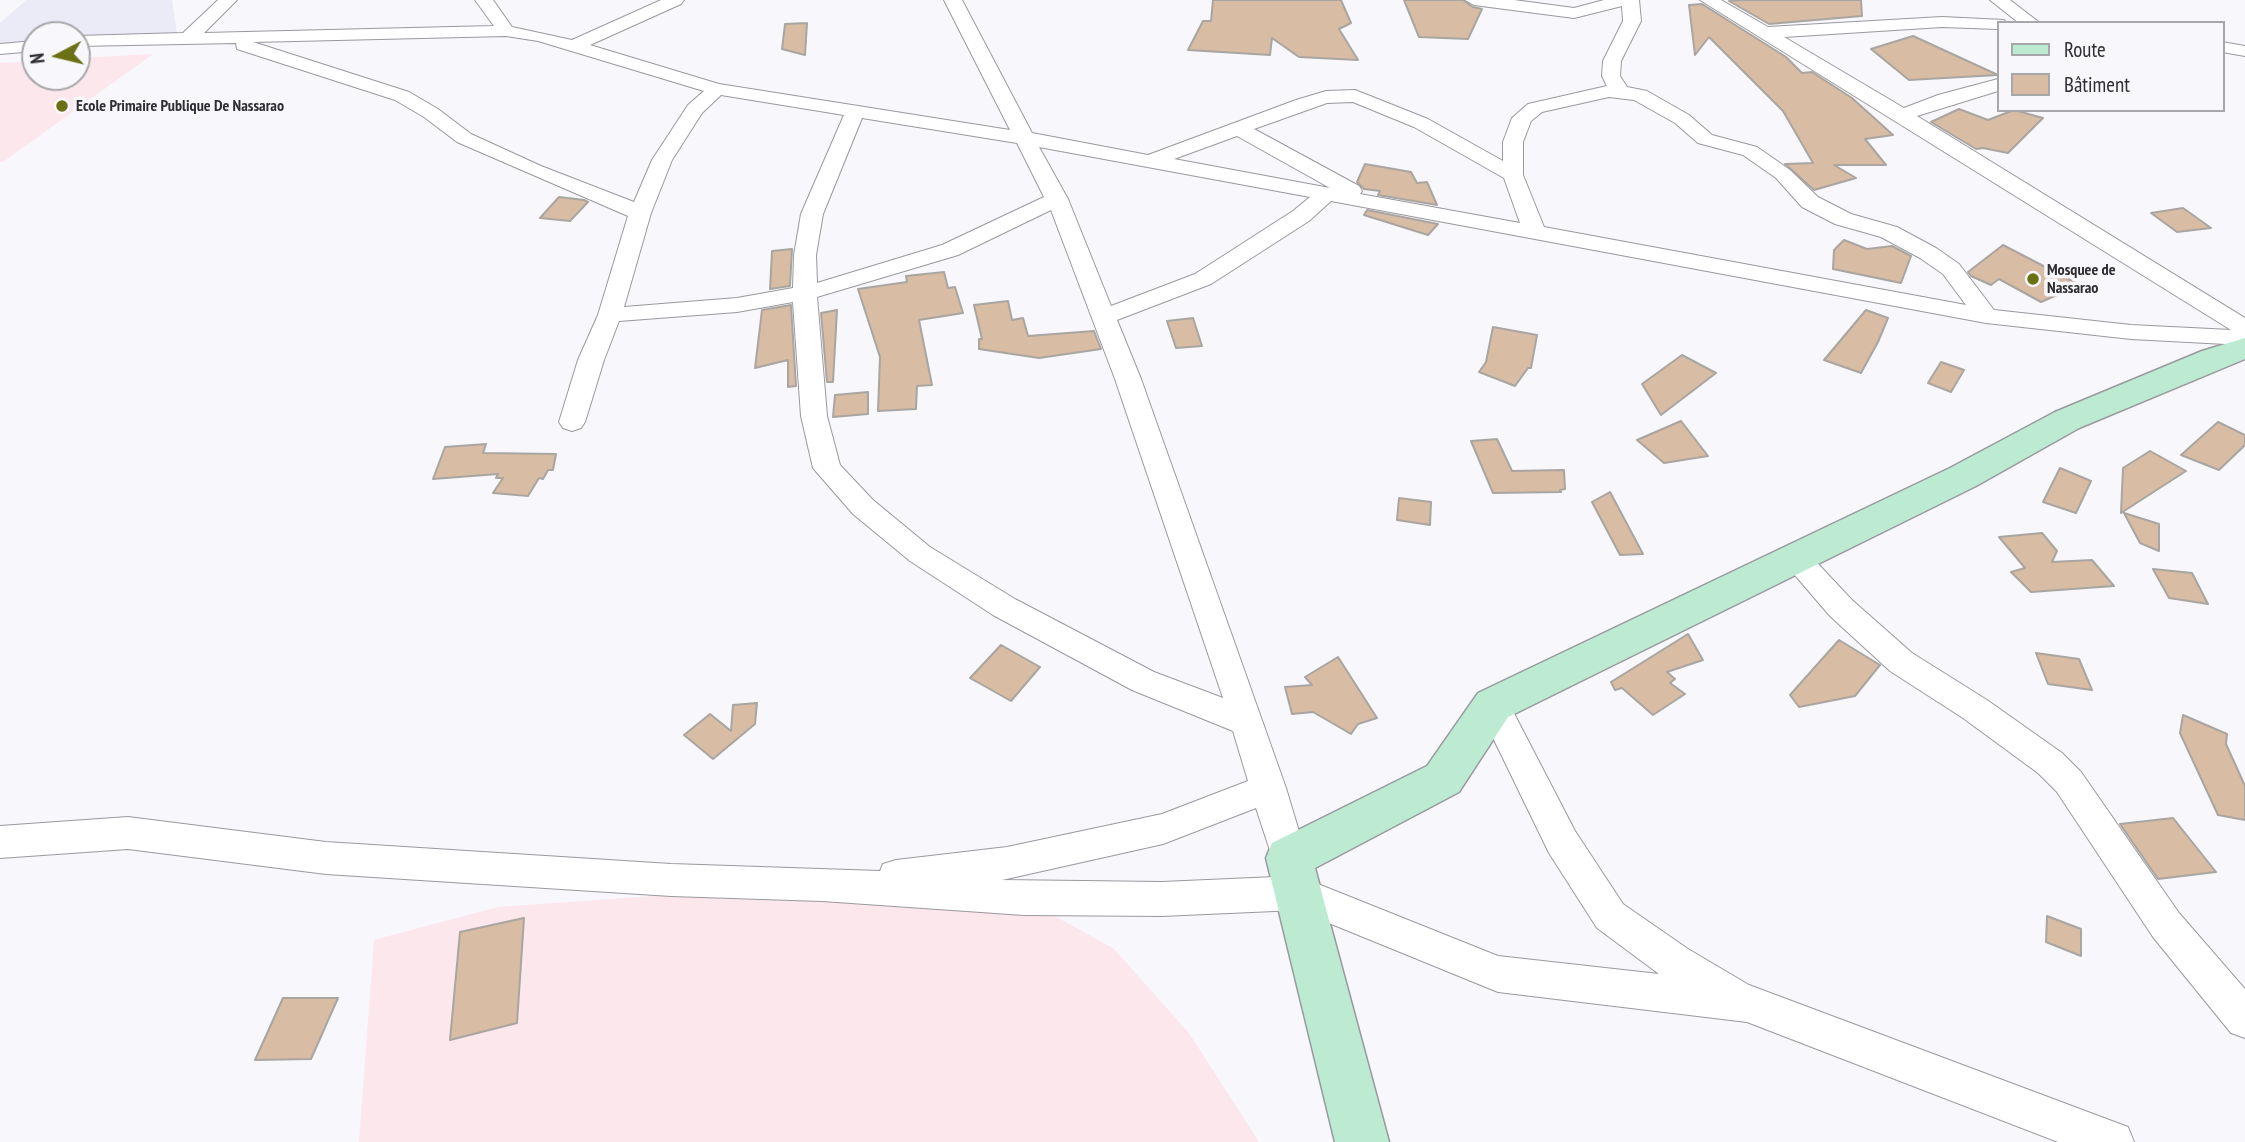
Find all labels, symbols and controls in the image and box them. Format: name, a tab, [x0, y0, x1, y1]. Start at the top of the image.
north arrow	[21, 21, 91, 91]
legend	[1996, 21, 2224, 112]
text: Route	[2064, 36, 2106, 63]
text: N	[25, 52, 50, 65]
text: Bâtiment	[2064, 71, 2130, 98]
place label: Ecole Primaire Publique De Nassarao	[76, 96, 284, 116]
marker: Ecole Primaire Publique De Nassarao	[54, 98, 70, 114]
place label: Mosquee de Nassarao	[2047, 260, 2116, 298]
marker: Mosquee de Nassarao	[2025, 271, 2041, 287]

